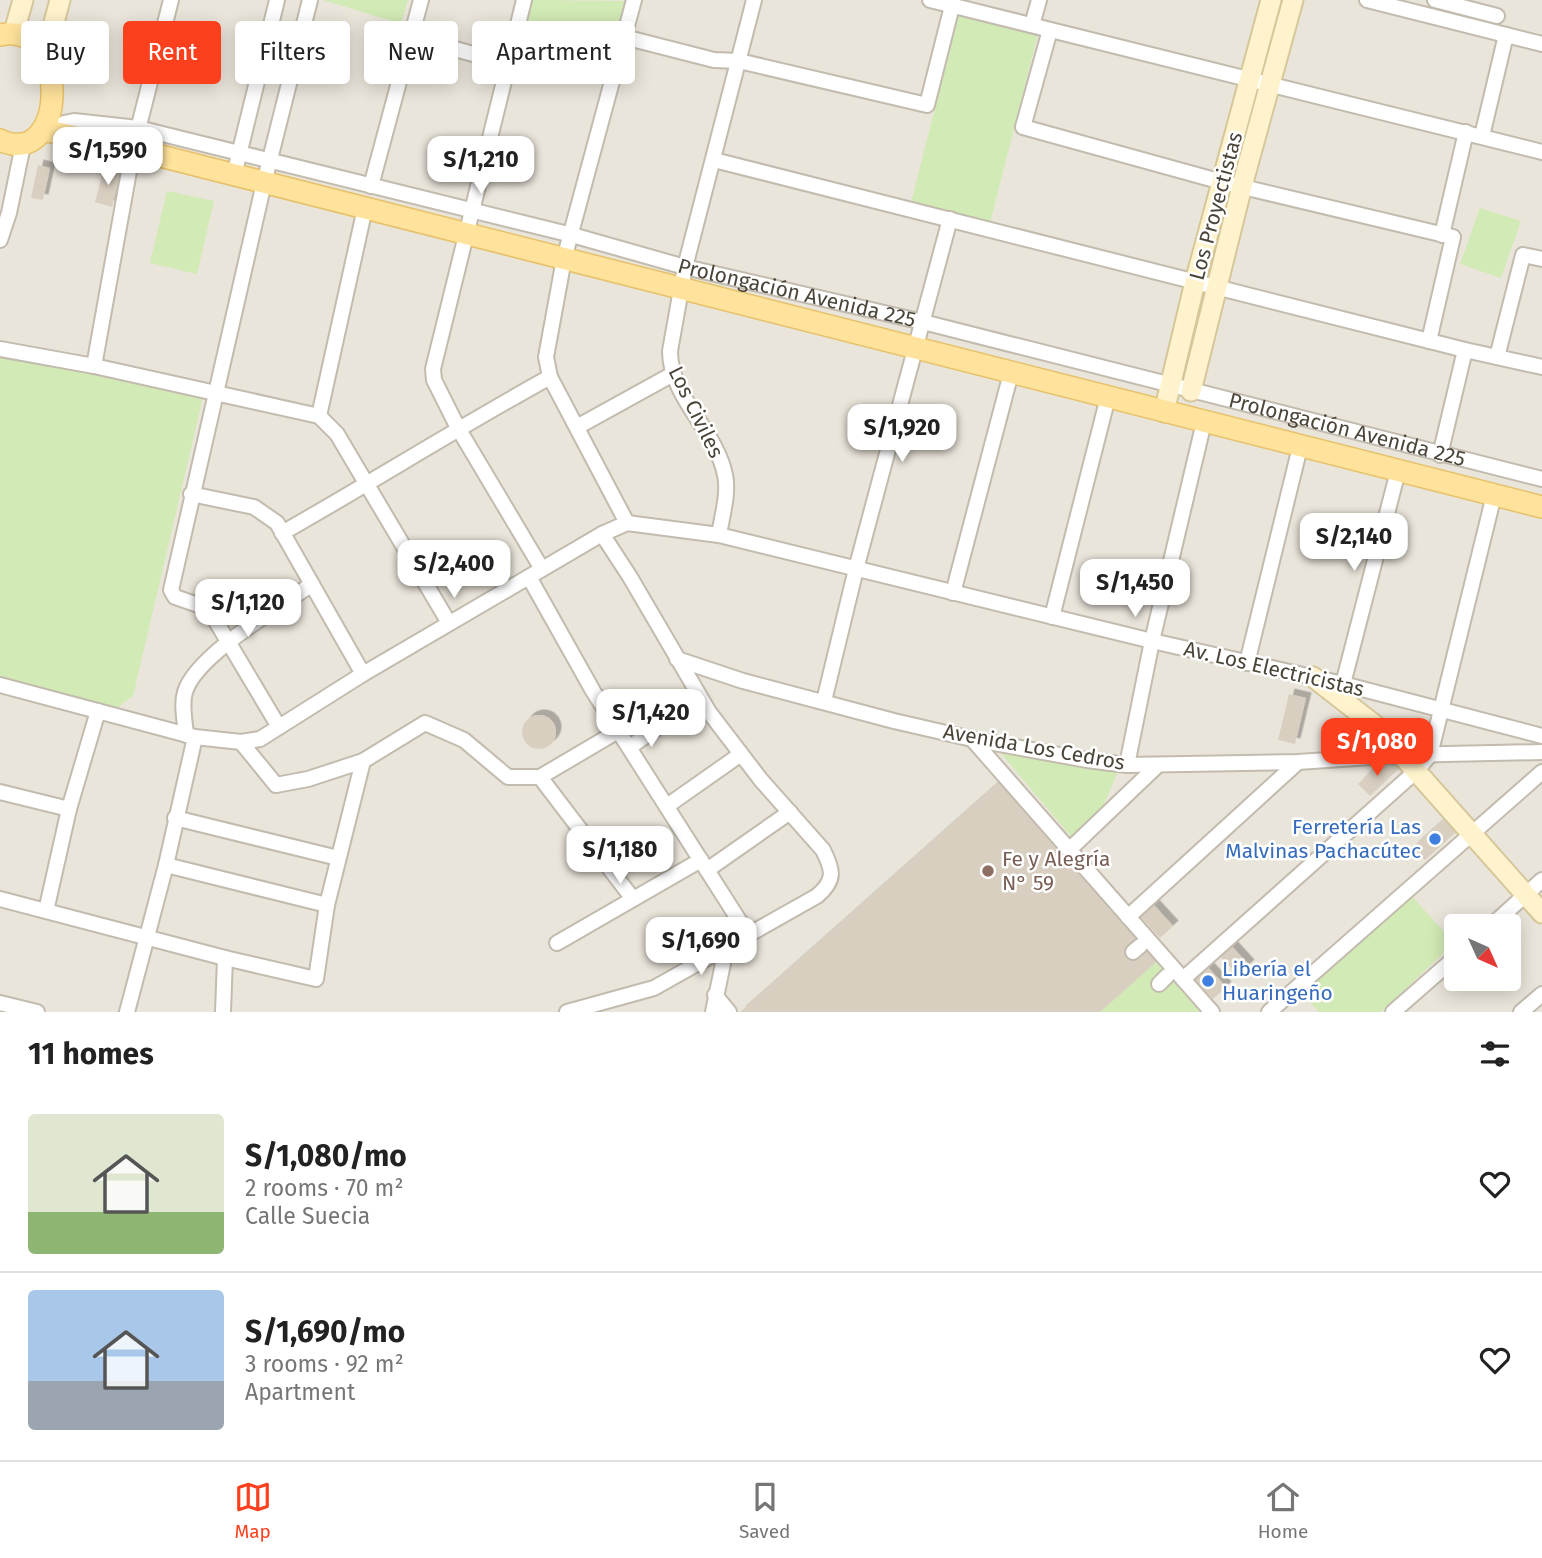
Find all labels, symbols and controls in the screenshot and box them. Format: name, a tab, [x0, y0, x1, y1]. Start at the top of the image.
chip: Buy	[21, 21, 109, 84]
chip: Rent	[123, 21, 221, 84]
chip: Filters	[235, 21, 350, 84]
chip: New	[364, 21, 458, 84]
chip: Apartment	[472, 21, 635, 84]
pin: S/1,590	[43, 128, 173, 187]
street label: Los Proyectistas	[1184, 129, 1248, 283]
text: S/1,590	[69, 136, 147, 164]
pin: S/1,210	[416, 136, 546, 196]
text: S/1,210	[443, 145, 519, 173]
street label: Prolongación Avenida 225	[675, 253, 918, 333]
street label: Los Civiles	[663, 362, 729, 462]
street label: Prolongación Avenida 225	[1226, 387, 1468, 472]
pin: S/1,920	[837, 405, 967, 464]
text: S/1,920	[863, 413, 941, 441]
pin: S/2,140	[1289, 514, 1419, 573]
text: S/2,140	[1316, 522, 1392, 550]
pin: S/2,400	[389, 540, 519, 600]
text: S/2,400	[413, 549, 495, 577]
pin: S/1,450	[1070, 560, 1200, 619]
text: S/1,450	[1096, 568, 1174, 596]
pin: S/1,120	[183, 580, 313, 639]
text: S/1,120	[211, 588, 285, 616]
street label: Av. Los Electricistas	[1181, 636, 1367, 702]
pin: S/1,420	[586, 690, 716, 749]
text: S/1,420	[612, 698, 690, 726]
street label: Avenida Los Cedros	[941, 718, 1127, 776]
pin: S/1,080	[1312, 718, 1442, 778]
text: S/1,080	[1337, 727, 1417, 755]
place label: Ferretería Las Malvinas Pachacútec	[1225, 814, 1421, 864]
pin: S/1,180	[555, 826, 685, 886]
marker: Ferretería Las Malvinas Pachacútec	[1427, 831, 1443, 847]
text: S/1,180	[582, 835, 658, 863]
place label: Fe y Alegría N° 59	[1002, 846, 1110, 896]
marker: Fe y Alegría N° 59	[980, 863, 996, 879]
north arrow	[1444, 914, 1521, 990]
map controls	[1444, 914, 1521, 991]
pin: S/1,690	[636, 918, 766, 977]
text: S/1,690	[662, 926, 740, 954]
place label: Libería el Huaringeño	[1222, 956, 1333, 1006]
marker: Libería el Huaringeño	[1200, 973, 1216, 989]
icon: filters	[1476, 1035, 1514, 1073]
text: 11 homes	[28, 1036, 154, 1072]
text: S/1,080/mo	[245, 1138, 407, 1174]
icon: home	[84, 1142, 168, 1226]
icon: heart	[1476, 1165, 1514, 1203]
text: 2 rooms · 70 m²	[245, 1174, 403, 1202]
text: Calle Suecia	[245, 1202, 370, 1230]
text: S/1,690/mo	[245, 1314, 405, 1350]
icon: home	[84, 1318, 168, 1402]
icon: heart	[1476, 1341, 1514, 1379]
text: 3 rooms · 92 m²	[245, 1350, 404, 1378]
text: Apartment	[245, 1378, 355, 1406]
tab: Map	[234, 1478, 272, 1543]
tab: Saved	[739, 1478, 790, 1543]
tab: Home	[1258, 1478, 1308, 1543]

